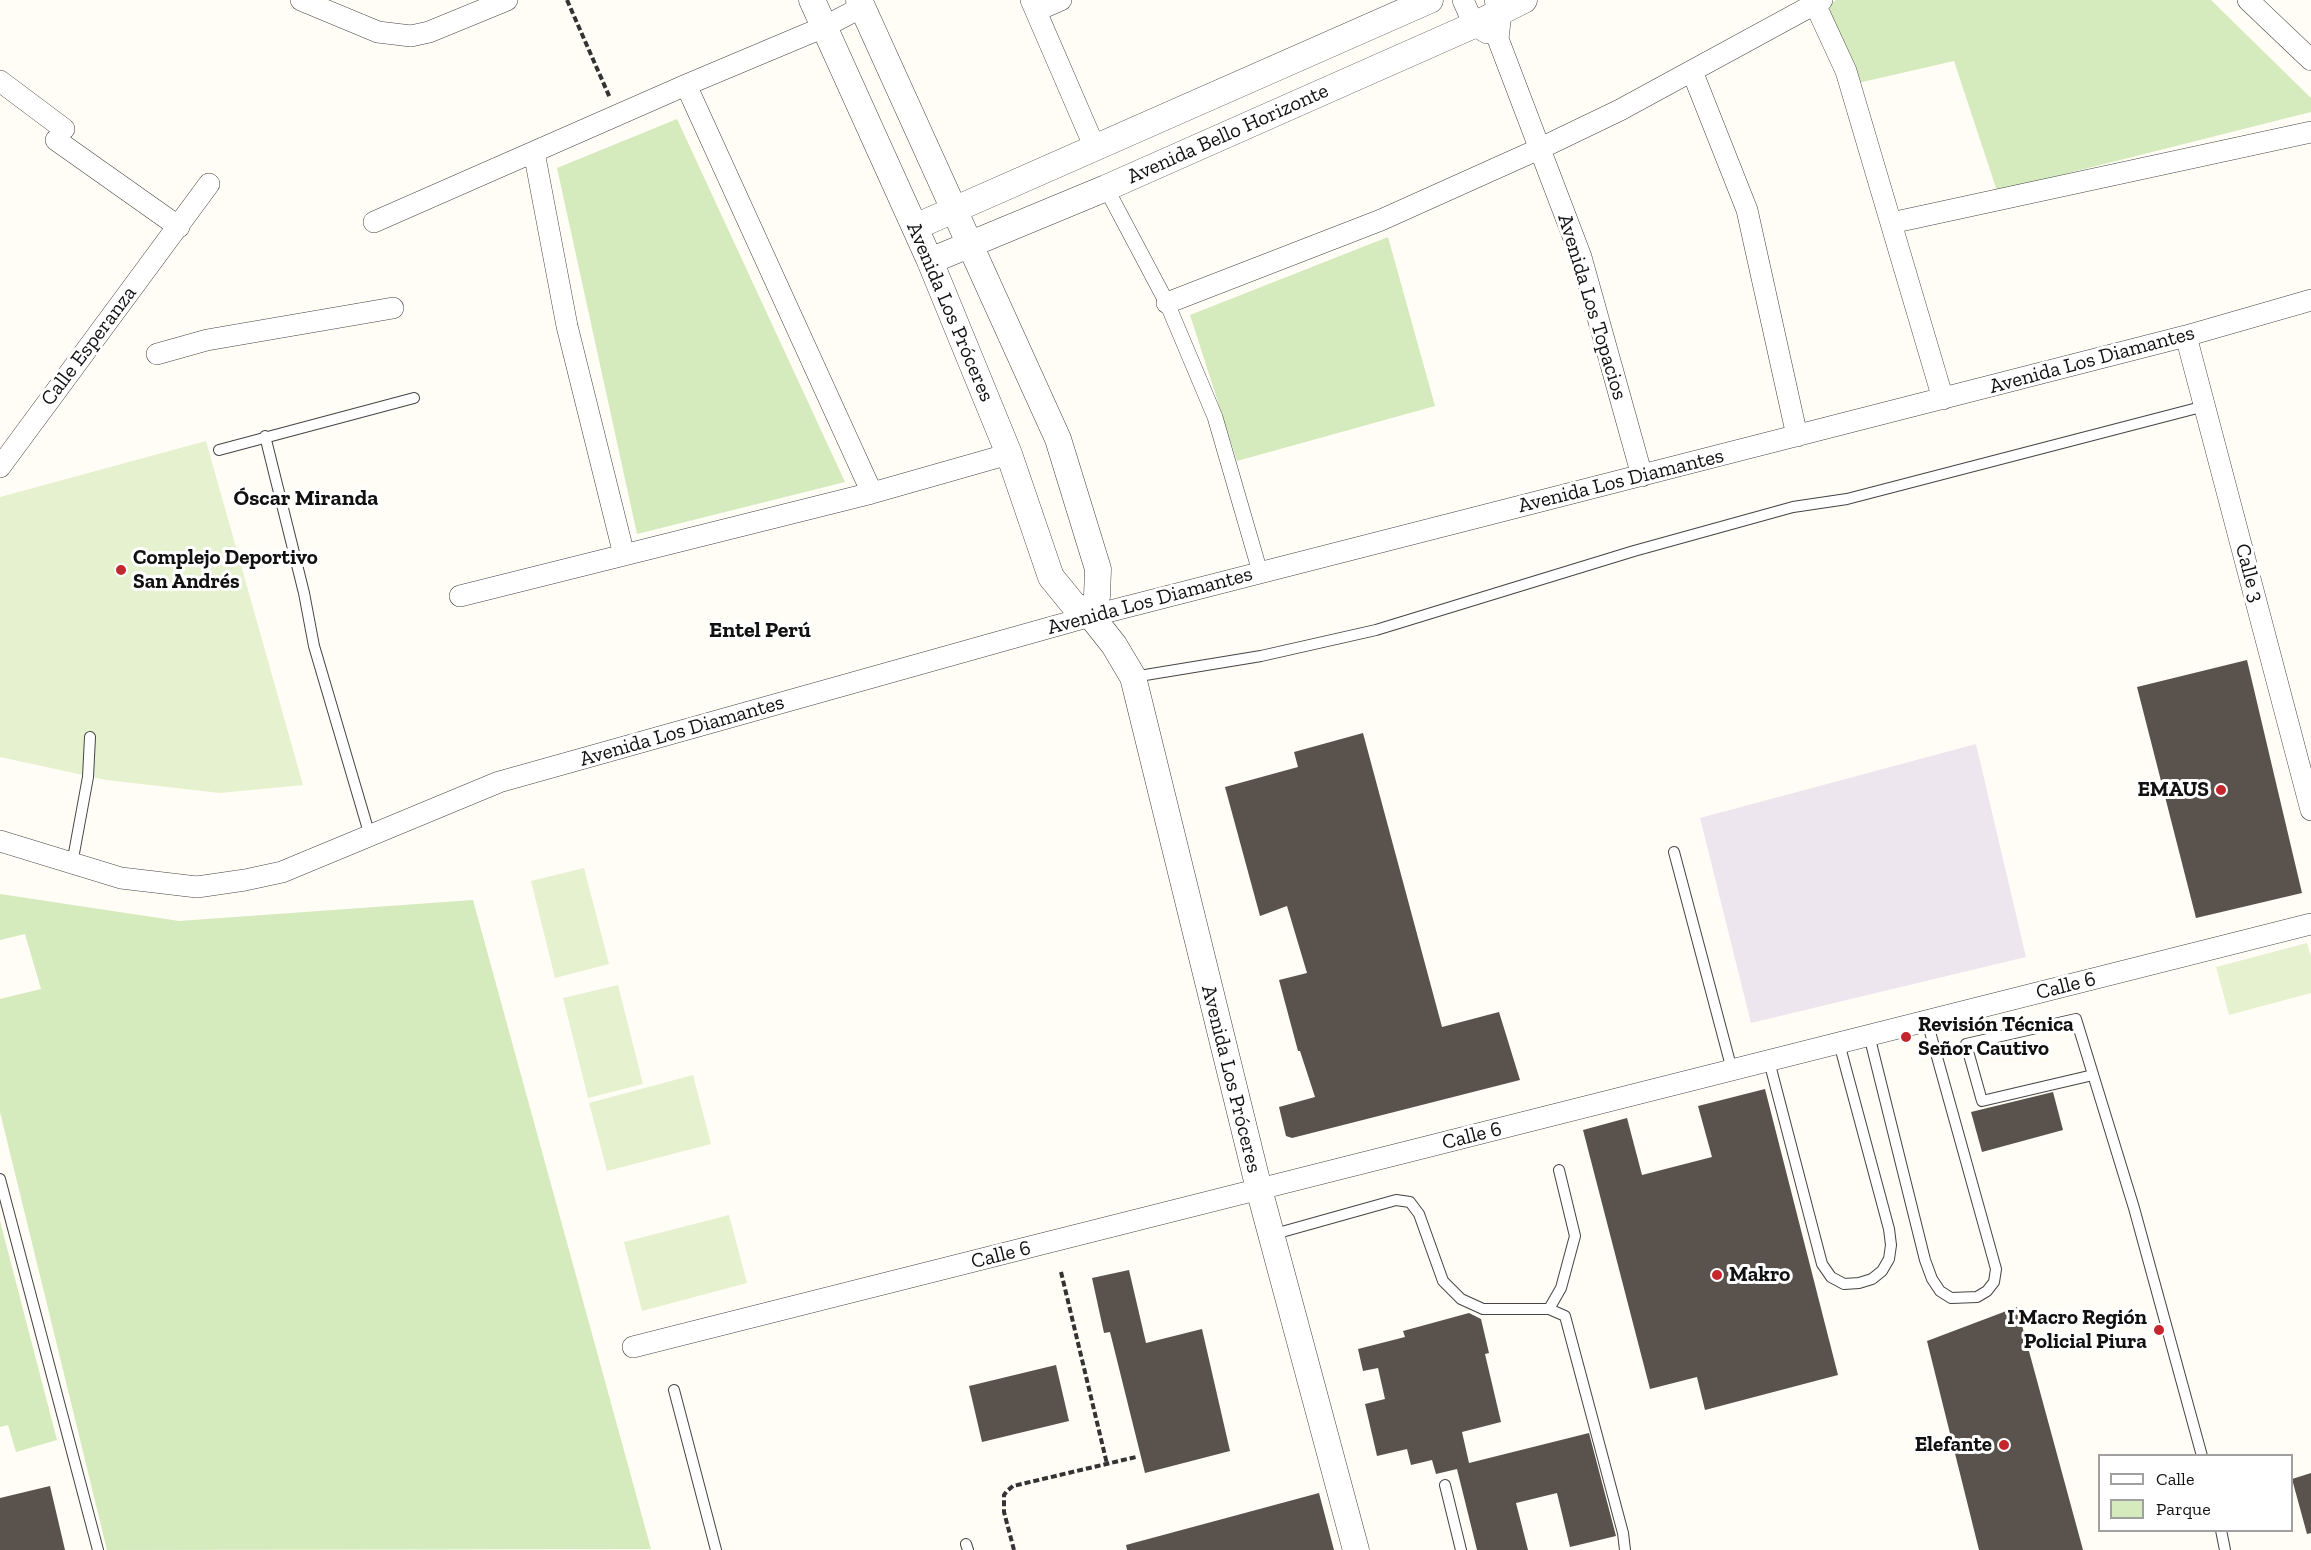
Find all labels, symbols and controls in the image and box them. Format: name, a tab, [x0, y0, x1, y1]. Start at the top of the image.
street label: Avenida Bello Horizonte	[1124, 78, 1332, 190]
street label: Avenida Los Topacios	[1552, 211, 1632, 403]
street label: Avenida Los Próceres	[901, 218, 999, 406]
street label: Calle Esperanza	[36, 281, 142, 411]
street label: Avenida Los Diamantes	[1987, 320, 2197, 400]
street label: Avenida Los Diamantes	[1515, 443, 1727, 519]
district label: Óscar Miranda	[234, 486, 378, 512]
street label: Calle 3	[2229, 541, 2269, 605]
place label: Complejo Deportivo San Andrés	[133, 545, 318, 595]
street label: Avenida Los Diamantes	[1045, 561, 1255, 641]
marker: Complejo Deportivo San Andrés	[114, 563, 128, 577]
district label: Entel Perú	[709, 618, 811, 644]
street label: Avenida Los Diamantes	[577, 690, 787, 772]
place label: EMAUS	[2137, 777, 2209, 803]
marker: EMAUS	[2214, 783, 2228, 797]
street label: Calle 6	[2034, 966, 2098, 1006]
street label: Avenida Los Próceres	[1195, 983, 1267, 1175]
place label: Revisión Técnica Señor Cautivo	[1918, 1012, 2074, 1062]
marker: Revisión Técnica Señor Cautivo	[1899, 1030, 1913, 1044]
street label: Calle 6	[1440, 1116, 1504, 1156]
street label: Calle 6	[969, 1235, 1033, 1275]
place label: Makro	[1729, 1262, 1790, 1288]
marker: Makro	[1710, 1268, 1724, 1282]
place label: I Macro Región Policial Piura	[2007, 1305, 2147, 1355]
marker: I Macro Región Policial Piura	[2152, 1323, 2166, 1337]
place label: Elefante	[1915, 1432, 1992, 1458]
marker: Elefante	[1997, 1438, 2011, 1452]
legend	[2098, 1454, 2293, 1532]
text: Calle	[2156, 1468, 2194, 1490]
text: Parque	[2156, 1498, 2211, 1520]

